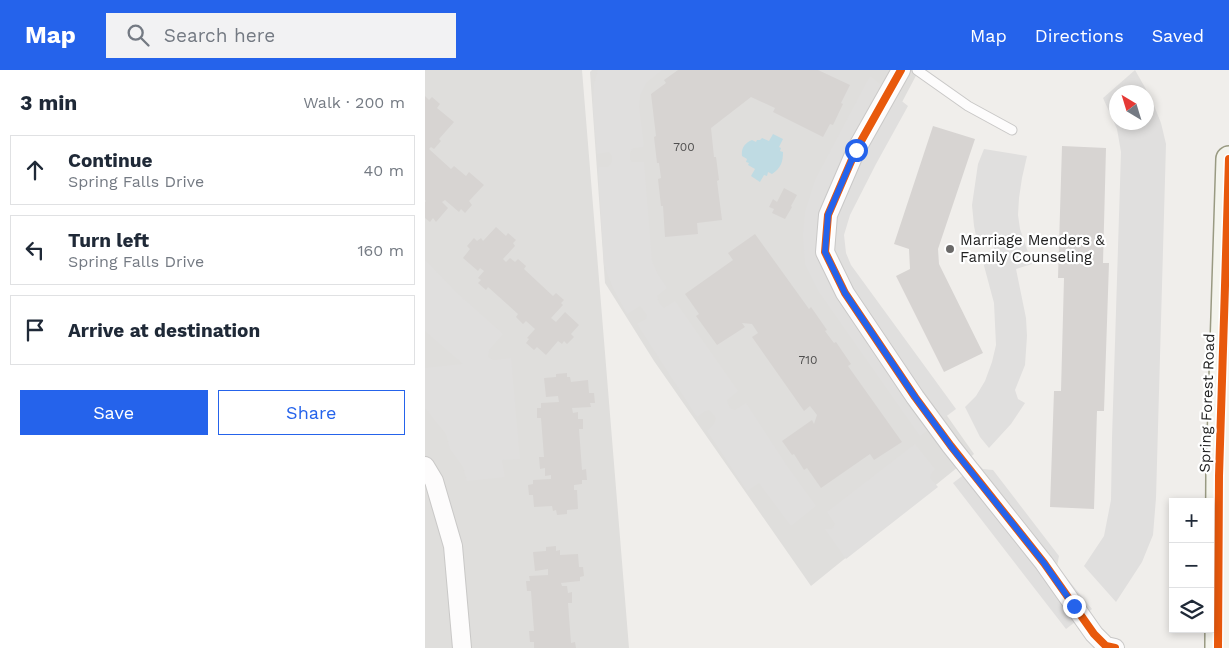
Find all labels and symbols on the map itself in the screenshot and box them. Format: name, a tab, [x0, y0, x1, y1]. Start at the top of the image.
north arrow	[1109, 85, 1154, 130]
route start	[845, 139, 868, 162]
house number: 700	[673, 140, 695, 154]
place label: Marriage Menders & Family Counseling	[960, 231, 1105, 266]
marker: Marriage Menders & Family Counseling	[944, 243, 956, 255]
street label: Spring Forest Road	[1196, 333, 1218, 473]
house number: 710	[799, 353, 817, 367]
route end	[1063, 595, 1086, 618]

